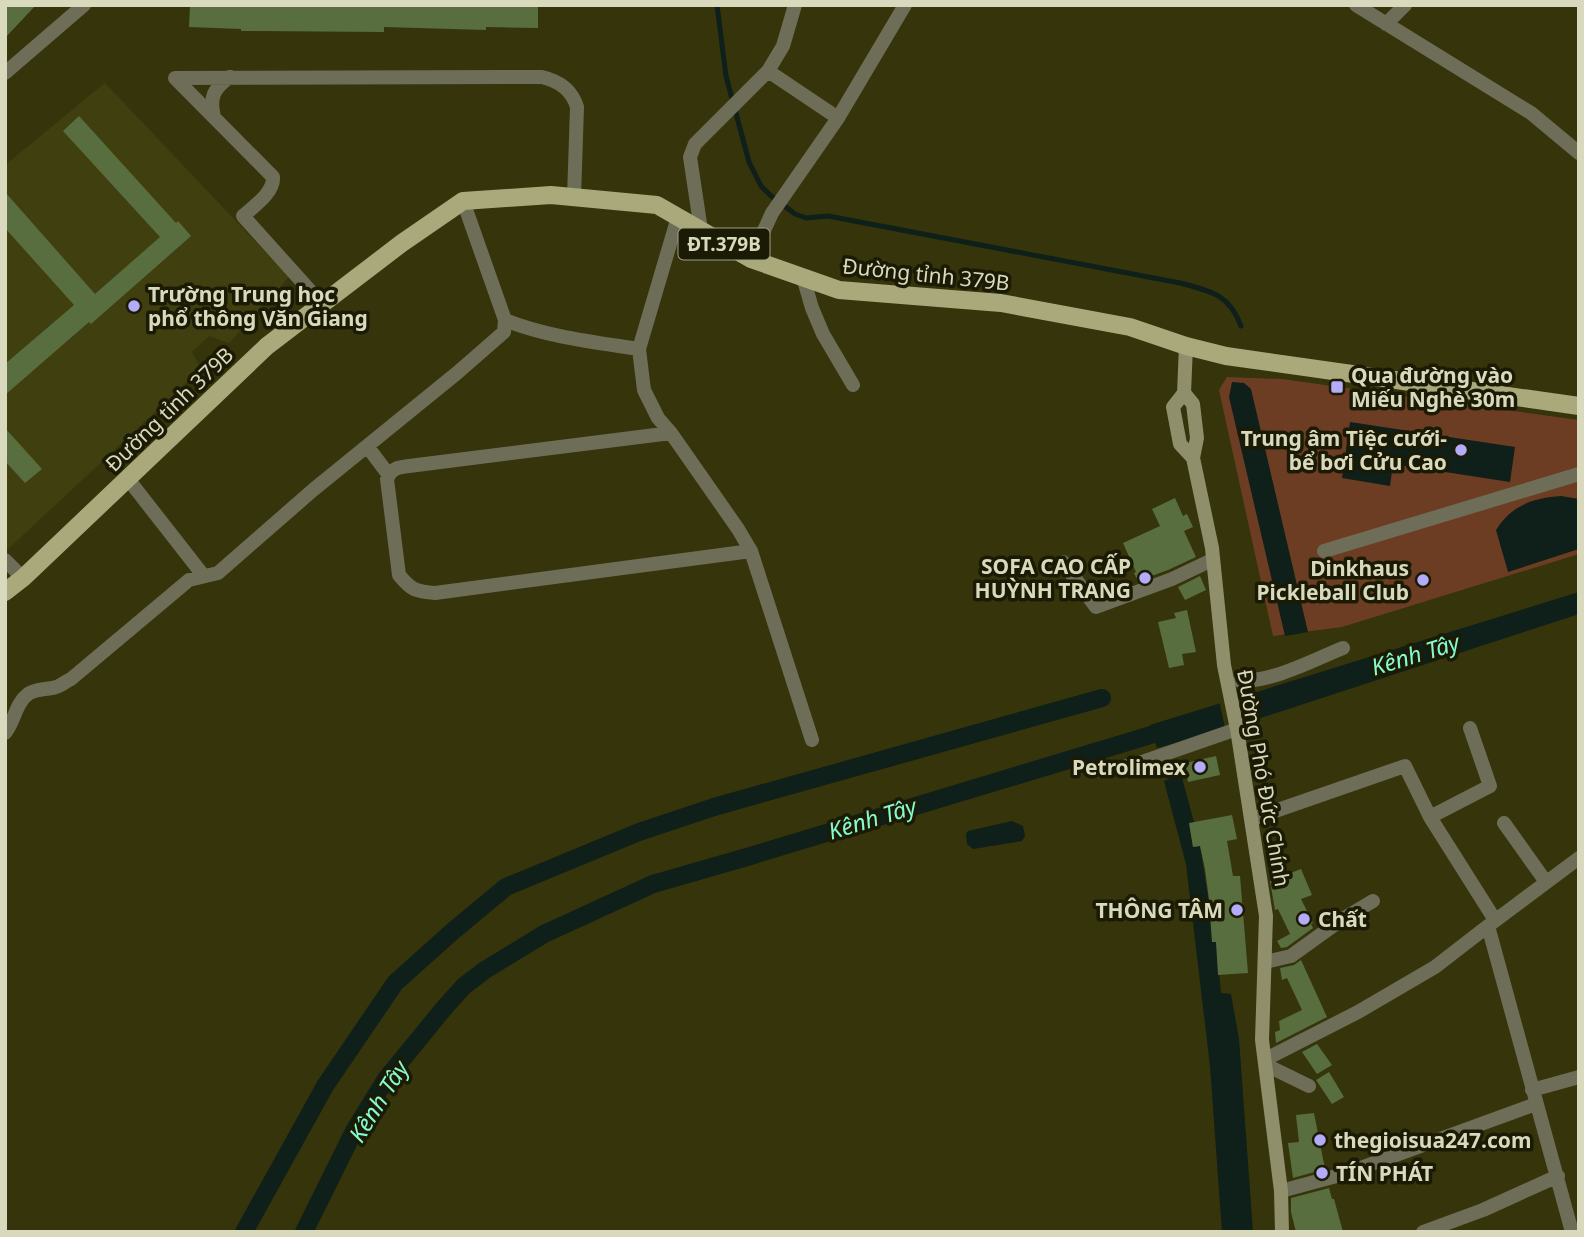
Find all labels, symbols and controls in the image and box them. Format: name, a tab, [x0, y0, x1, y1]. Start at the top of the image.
road number: ĐT.379B	[678, 228, 770, 260]
street label: Đường tỉnh 379B	[841, 251, 1011, 297]
place label: Trường Trung học phổ thông Văn Giang	[148, 280, 368, 332]
marker: Trường Trung học phổ thông Văn Giang	[126, 298, 142, 314]
street label: Đường tỉnh 379B	[99, 341, 239, 477]
place label: Qua đường vào Miếu Nghè 30m	[1351, 361, 1515, 413]
marker: Qua đường vào Miếu Nghè 30m	[1329, 379, 1345, 395]
place label: Trung âm Tiệc cưới- bể bơi Cửu Cao	[1241, 424, 1447, 476]
marker: Trung âm Tiệc cưới- bể bơi Cửu Cao	[1453, 442, 1469, 458]
place label: SOFA CAO CẤP HUỲNH TRANG	[975, 552, 1131, 604]
place label: Dinkhaus Pickleball Club	[1257, 554, 1409, 606]
marker: SOFA CAO CẤP HUỲNH TRANG	[1137, 570, 1153, 586]
marker: Dinkhaus Pickleball Club	[1415, 572, 1431, 588]
water label: Kênh Tây	[1367, 625, 1464, 683]
street label: Đường Phó Đức Chính	[1231, 667, 1297, 889]
place label: Petrolimex	[1072, 753, 1187, 781]
marker: Petrolimex	[1192, 759, 1208, 775]
water label: Kênh Tây	[824, 789, 921, 847]
place label: THÔNG TÂM	[1095, 896, 1223, 924]
marker: THÔNG TÂM	[1229, 902, 1245, 918]
place label: Chất	[1318, 905, 1367, 933]
marker: Chất	[1296, 911, 1312, 927]
water label: Kênh Tây	[340, 1053, 416, 1148]
place label: thegioisua247.com	[1334, 1126, 1531, 1154]
marker: thegioisua247.com	[1312, 1132, 1328, 1148]
place label: TÍN PHÁT	[1336, 1159, 1433, 1187]
marker: TÍN PHÁT	[1314, 1165, 1330, 1181]

